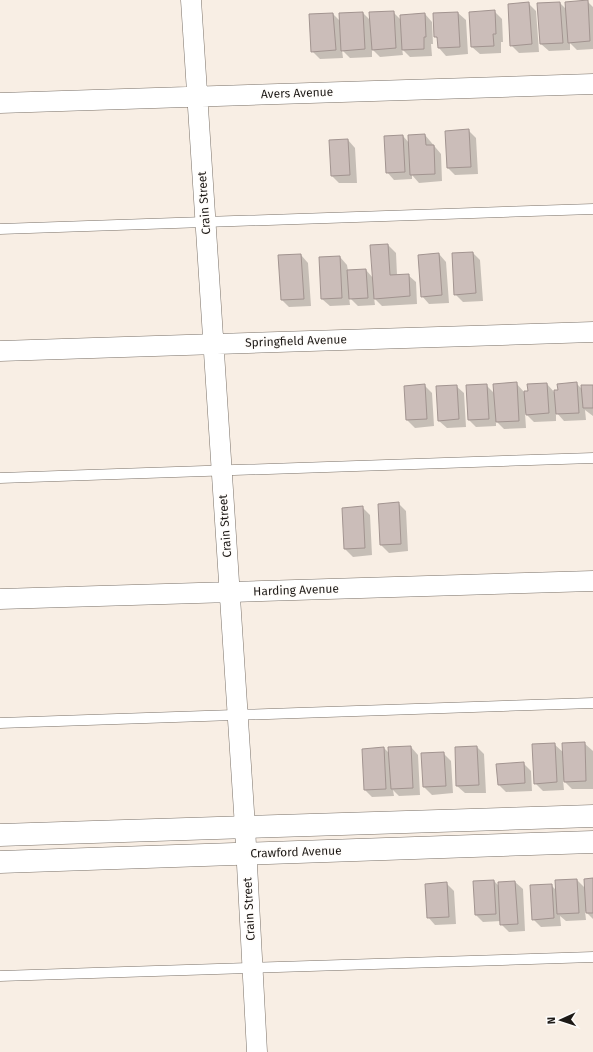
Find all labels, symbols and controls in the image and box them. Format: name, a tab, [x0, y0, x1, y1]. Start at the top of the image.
street label: Avers Avenue	[261, 85, 333, 101]
street label: Crain Street	[195, 170, 213, 235]
street label: Springfield Avenue	[245, 332, 347, 350]
street label: Crain Street	[216, 493, 234, 558]
street label: Harding Avenue	[253, 582, 339, 598]
street label: Crawford Avenue	[250, 843, 342, 861]
street label: Crain Street	[240, 876, 258, 941]
north arrow	[541, 1000, 581, 1040]
text: N	[545, 1017, 558, 1024]

